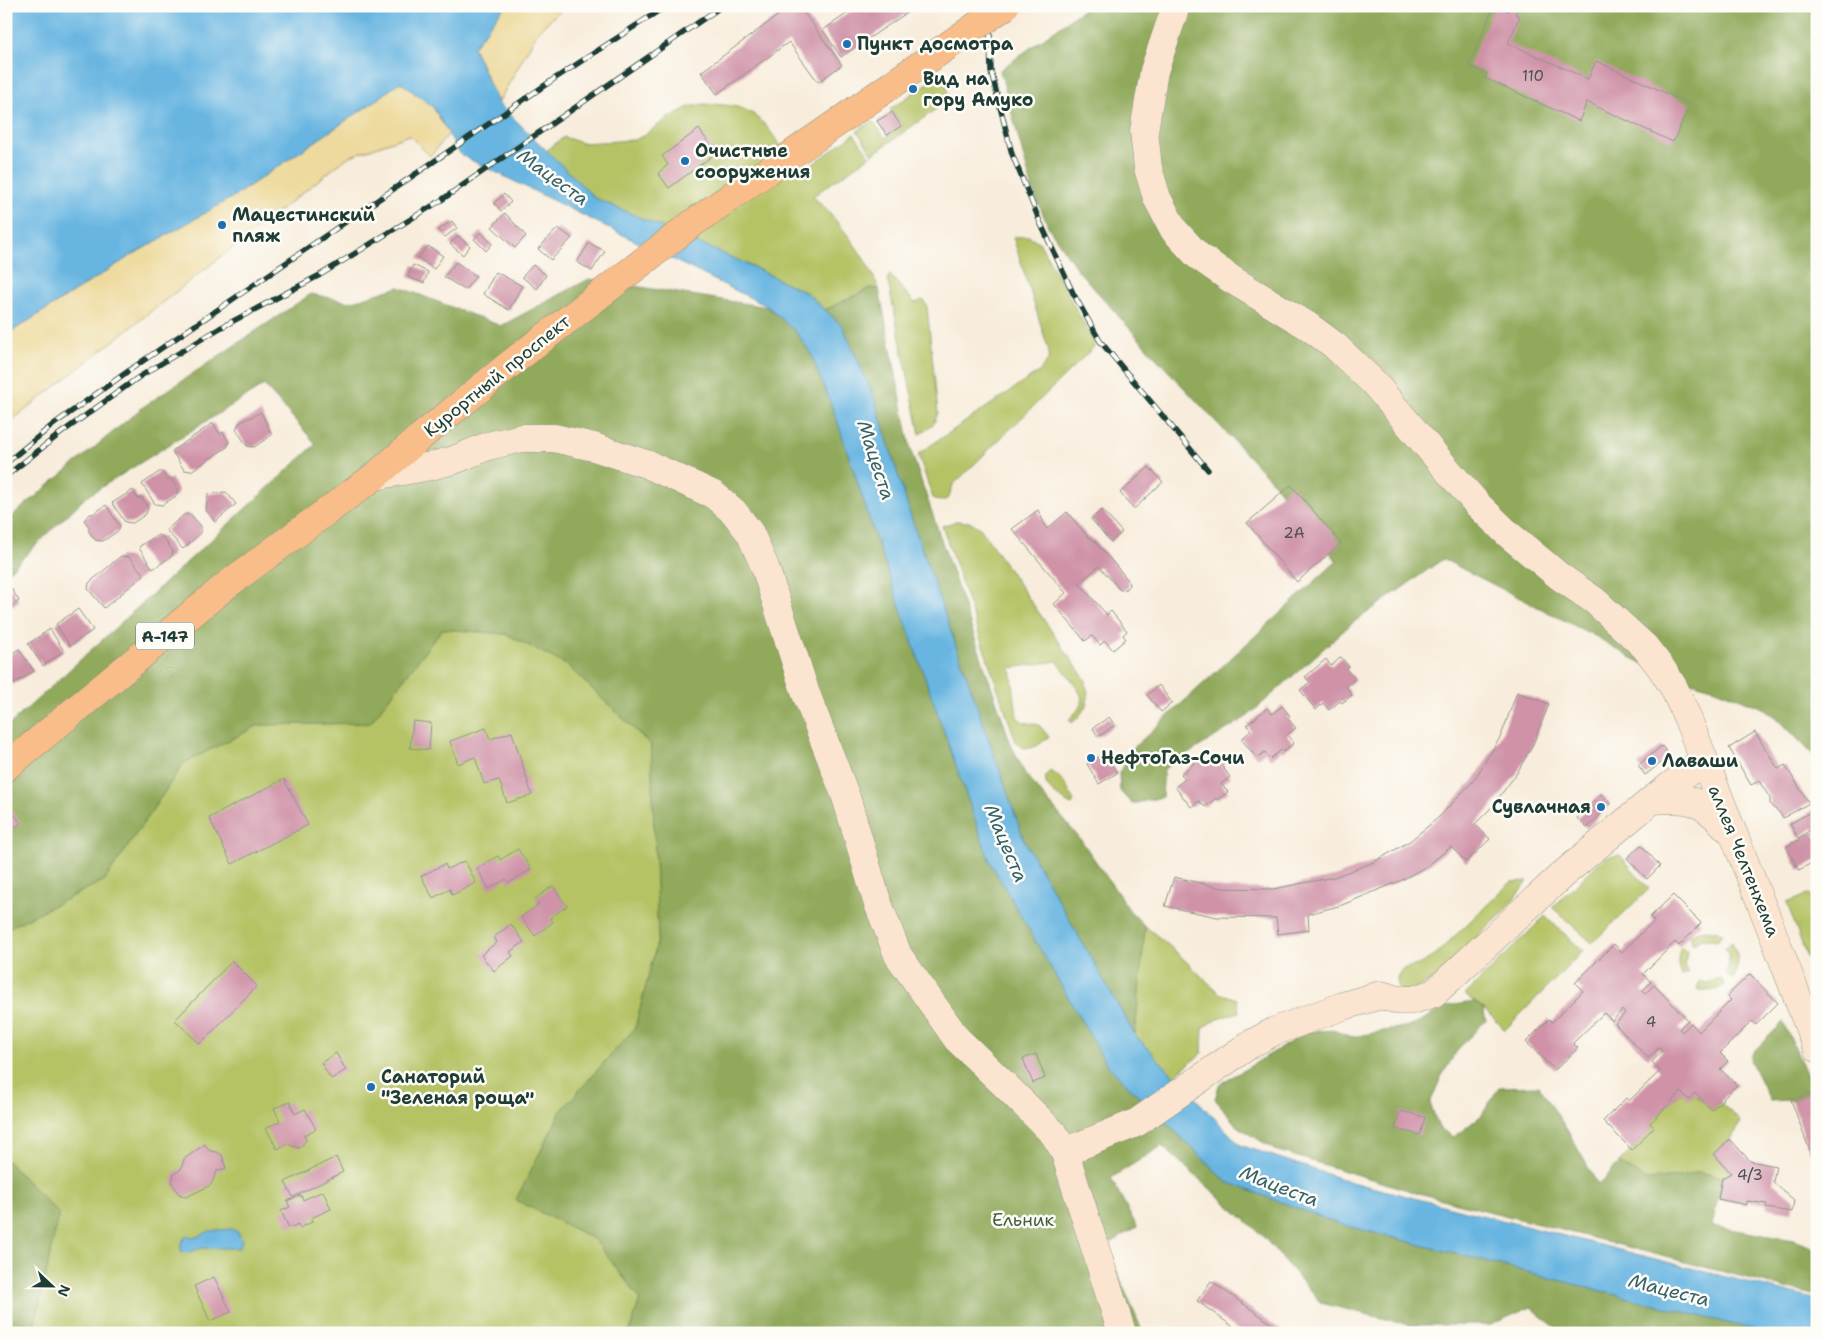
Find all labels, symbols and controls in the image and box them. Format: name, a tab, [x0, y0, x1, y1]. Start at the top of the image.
place label: Пункт досмотра	[857, 32, 1014, 56]
marker: Пункт досмотра	[841, 38, 853, 50]
house number: 110	[1522, 66, 1544, 86]
place label: Вид на гору Амуко	[923, 67, 1034, 112]
marker: Вид на гору Амуко	[907, 83, 919, 95]
place label: Очистные сооружения	[695, 139, 810, 184]
water label: Мацеста	[512, 143, 594, 211]
marker: Очистные сооружения	[679, 155, 691, 167]
place label: Мацестинский пляж	[232, 203, 375, 248]
marker: Мацестинский пляж	[216, 219, 228, 231]
street label: Курортный проспект	[419, 309, 576, 442]
water label: Мацеста	[851, 417, 901, 503]
house number: 2А	[1283, 523, 1305, 543]
road number: А-147	[136, 622, 194, 650]
place label: НефтоГаз-Сочи	[1101, 746, 1245, 770]
place label: Лаваши	[1662, 749, 1739, 773]
marker: НефтоГаз-Сочи	[1085, 752, 1097, 764]
marker: Лаваши	[1646, 755, 1658, 767]
street label: аллея Челтенхема	[1703, 781, 1785, 941]
place label: Сувлачная	[1492, 795, 1591, 819]
water label: Мацеста	[978, 800, 1034, 886]
marker: Сувлачная	[1595, 801, 1607, 813]
house number: 4	[1646, 1012, 1656, 1032]
place label: Санаторий "Зеленая роща"	[381, 1065, 534, 1110]
marker: Санаторий "Зеленая роща"	[365, 1081, 377, 1093]
water label: Мацеста	[1236, 1160, 1322, 1212]
house number: 4/3	[1737, 1165, 1763, 1185]
park label: Ельник	[992, 1208, 1054, 1232]
north arrow	[28, 1262, 78, 1312]
water label: Мацеста	[1626, 1268, 1712, 1312]
text: N	[54, 1282, 74, 1299]

